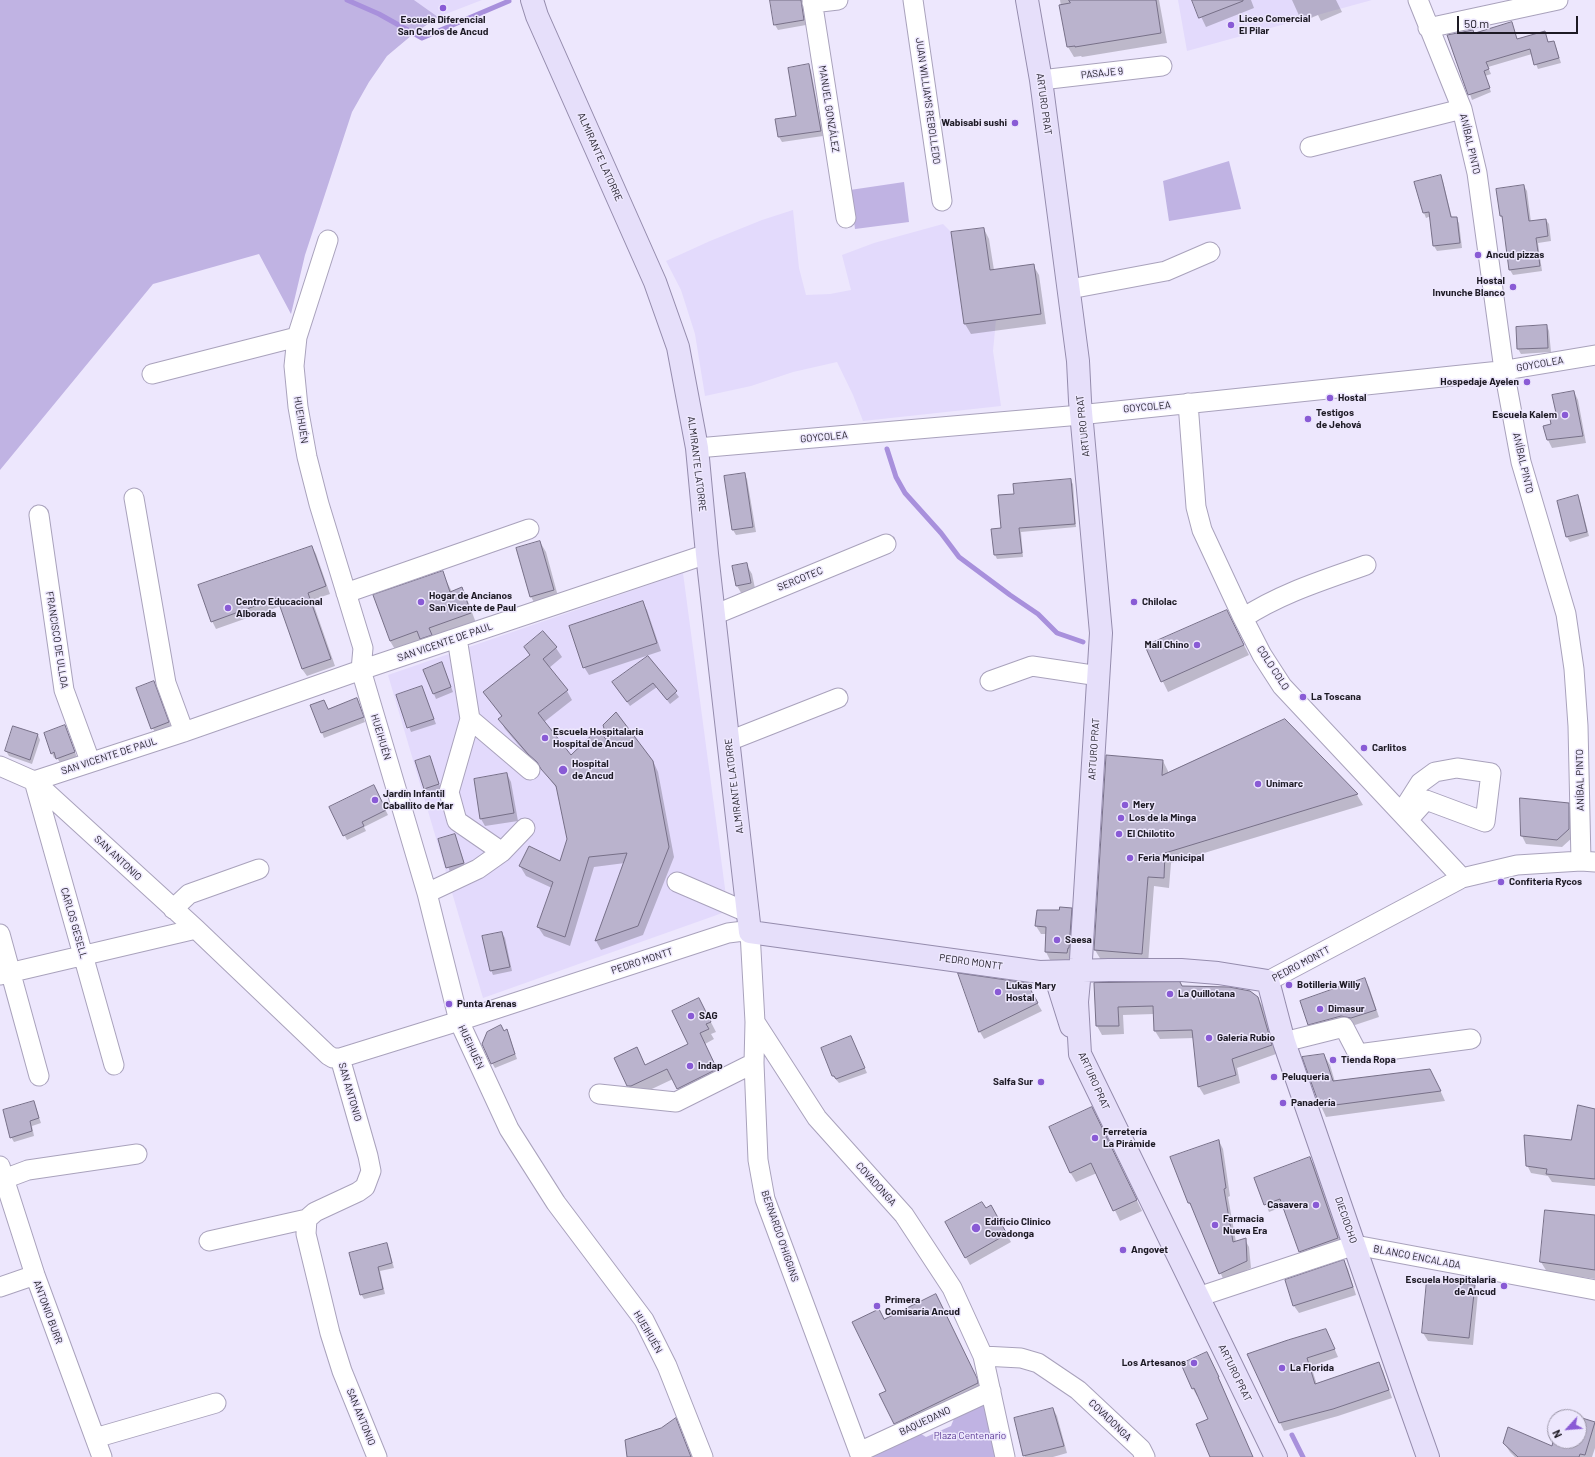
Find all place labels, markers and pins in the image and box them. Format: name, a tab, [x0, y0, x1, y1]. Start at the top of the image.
marker: Escuela Diferencial San Carlos de Ancud	[438, 3, 448, 13]
place label: Liceo Comercial El Pilar	[1239, 13, 1310, 36]
place label: Escuela Diferencial San Carlos de Ancud	[398, 14, 488, 38]
marker: Liceo Comercial El Pilar	[1226, 20, 1236, 30]
place label: Wabisabi sushi	[941, 117, 1007, 129]
marker: Wabisabi sushi	[1010, 118, 1020, 128]
place label: Ancud pizzas	[1486, 249, 1544, 261]
marker: Ancud pizzas	[1473, 250, 1483, 260]
place label: Hostal Invunche Blanco	[1433, 275, 1505, 298]
marker: Hostal Invunche Blanco	[1508, 282, 1518, 292]
place label: Hospedaje Ayelen	[1440, 376, 1519, 388]
marker: Hospedaje Ayelen	[1522, 377, 1532, 387]
place label: Hostal	[1338, 392, 1366, 404]
marker: Hostal	[1325, 393, 1335, 403]
place label: Testigos de Jehová	[1316, 407, 1361, 430]
place label: Escuela Kalem	[1492, 409, 1557, 421]
marker: Escuela Kalem	[1560, 410, 1570, 420]
marker: Testigos de Jehová	[1303, 414, 1313, 424]
place label: Hogar de Ancianos San Vicente de Paul	[429, 590, 516, 614]
place label: Centro Educacional Alborada	[236, 596, 322, 620]
place label: Chilolac	[1142, 596, 1177, 608]
marker: Hogar de Ancianos San Vicente de Paul	[416, 597, 426, 607]
marker: Chilolac	[1129, 597, 1139, 607]
marker: Centro Educacional Alborada	[223, 603, 233, 613]
place label: Mall Chino	[1145, 639, 1189, 651]
marker: Mall Chino	[1192, 640, 1202, 650]
place label: La Toscana	[1311, 691, 1361, 703]
marker: La Toscana	[1298, 692, 1308, 702]
place label: Escuela Hospitalaria Hospital de Ancud	[553, 726, 643, 750]
marker: Escuela Hospitalaria Hospital de Ancud	[540, 733, 550, 743]
place label: Carlitos	[1372, 742, 1406, 754]
marker: Carlitos	[1359, 743, 1369, 753]
place label: Hospital de Ancud	[572, 758, 614, 782]
marker: Hospital de Ancud	[557, 764, 569, 776]
place label: Unimarc	[1266, 778, 1303, 790]
marker: Unimarc	[1253, 779, 1263, 789]
place label: Jardín Infantil Caballito de Mar	[383, 788, 453, 812]
marker: Jardín Infantil Caballito de Mar	[370, 795, 380, 805]
place label: Mery	[1133, 799, 1155, 811]
marker: Mery	[1120, 800, 1130, 810]
place label: Los de la Minga	[1129, 812, 1196, 824]
marker: Los de la Minga	[1116, 813, 1126, 823]
place label: El Chilotito	[1127, 828, 1175, 840]
marker: El Chilotito	[1114, 829, 1124, 839]
place label: Feria Municipal	[1138, 852, 1204, 864]
marker: Feria Municipal	[1125, 853, 1135, 863]
place label: Confiteria Rycos	[1509, 876, 1582, 888]
marker: Confiteria Rycos	[1496, 877, 1506, 887]
place label: Saesa	[1065, 934, 1092, 946]
marker: Saesa	[1052, 935, 1062, 945]
place label: Botilleria Willy	[1297, 979, 1360, 991]
place label: Lukas Mary Hostal	[1006, 980, 1056, 1004]
marker: Botilleria Willy	[1284, 980, 1294, 990]
marker: Lukas Mary Hostal	[993, 987, 1003, 997]
place label: La Quillotana	[1178, 988, 1235, 1000]
marker: La Quillotana	[1165, 989, 1175, 999]
place label: Punta Arenas	[457, 998, 517, 1010]
marker: Punta Arenas	[444, 999, 454, 1009]
place label: Dimasur	[1328, 1003, 1365, 1015]
marker: Dimasur	[1315, 1004, 1325, 1014]
place label: SAG	[699, 1010, 718, 1022]
marker: SAG	[686, 1011, 696, 1021]
place label: Galería Rubio	[1217, 1032, 1275, 1044]
marker: Galería Rubio	[1204, 1033, 1214, 1043]
place label: Tienda Ropa	[1341, 1054, 1396, 1066]
marker: Tienda Ropa	[1328, 1055, 1338, 1065]
place label: Indap	[698, 1060, 723, 1072]
marker: Indap	[685, 1061, 695, 1071]
place label: Peluqueria	[1282, 1071, 1329, 1083]
marker: Peluqueria	[1269, 1072, 1279, 1082]
place label: Salfa Sur	[993, 1076, 1033, 1088]
marker: Salfa Sur	[1036, 1077, 1046, 1087]
place label: Panadería	[1291, 1097, 1336, 1109]
marker: Panadería	[1278, 1098, 1288, 1108]
place label: Ferretería La Pirámide	[1103, 1126, 1156, 1150]
marker: Ferretería La Pirámide	[1090, 1133, 1100, 1143]
place label: Casavera	[1267, 1199, 1308, 1211]
marker: Casavera	[1311, 1200, 1321, 1210]
place label: Farmacia Nueva Era	[1223, 1213, 1267, 1236]
place label: Edificio Clinico Covadonga	[985, 1216, 1051, 1240]
marker: Farmacia Nueva Era	[1210, 1220, 1220, 1230]
marker: Edificio Clinico Covadonga	[970, 1222, 982, 1234]
place label: Angovet	[1131, 1244, 1168, 1256]
marker: Angovet	[1118, 1245, 1128, 1255]
place label: Escuela Hospitalaria de Ancud	[1406, 1274, 1496, 1298]
marker: Escuela Hospitalaria de Ancud	[1499, 1281, 1509, 1291]
place label: Primera Comisaría Ancud	[885, 1294, 960, 1318]
marker: Primera Comisaría Ancud	[872, 1301, 882, 1311]
place label: Los Artesanos	[1122, 1357, 1186, 1369]
marker: Los Artesanos	[1189, 1358, 1199, 1368]
place label: La Florida	[1290, 1362, 1334, 1374]
marker: La Florida	[1277, 1363, 1287, 1373]

